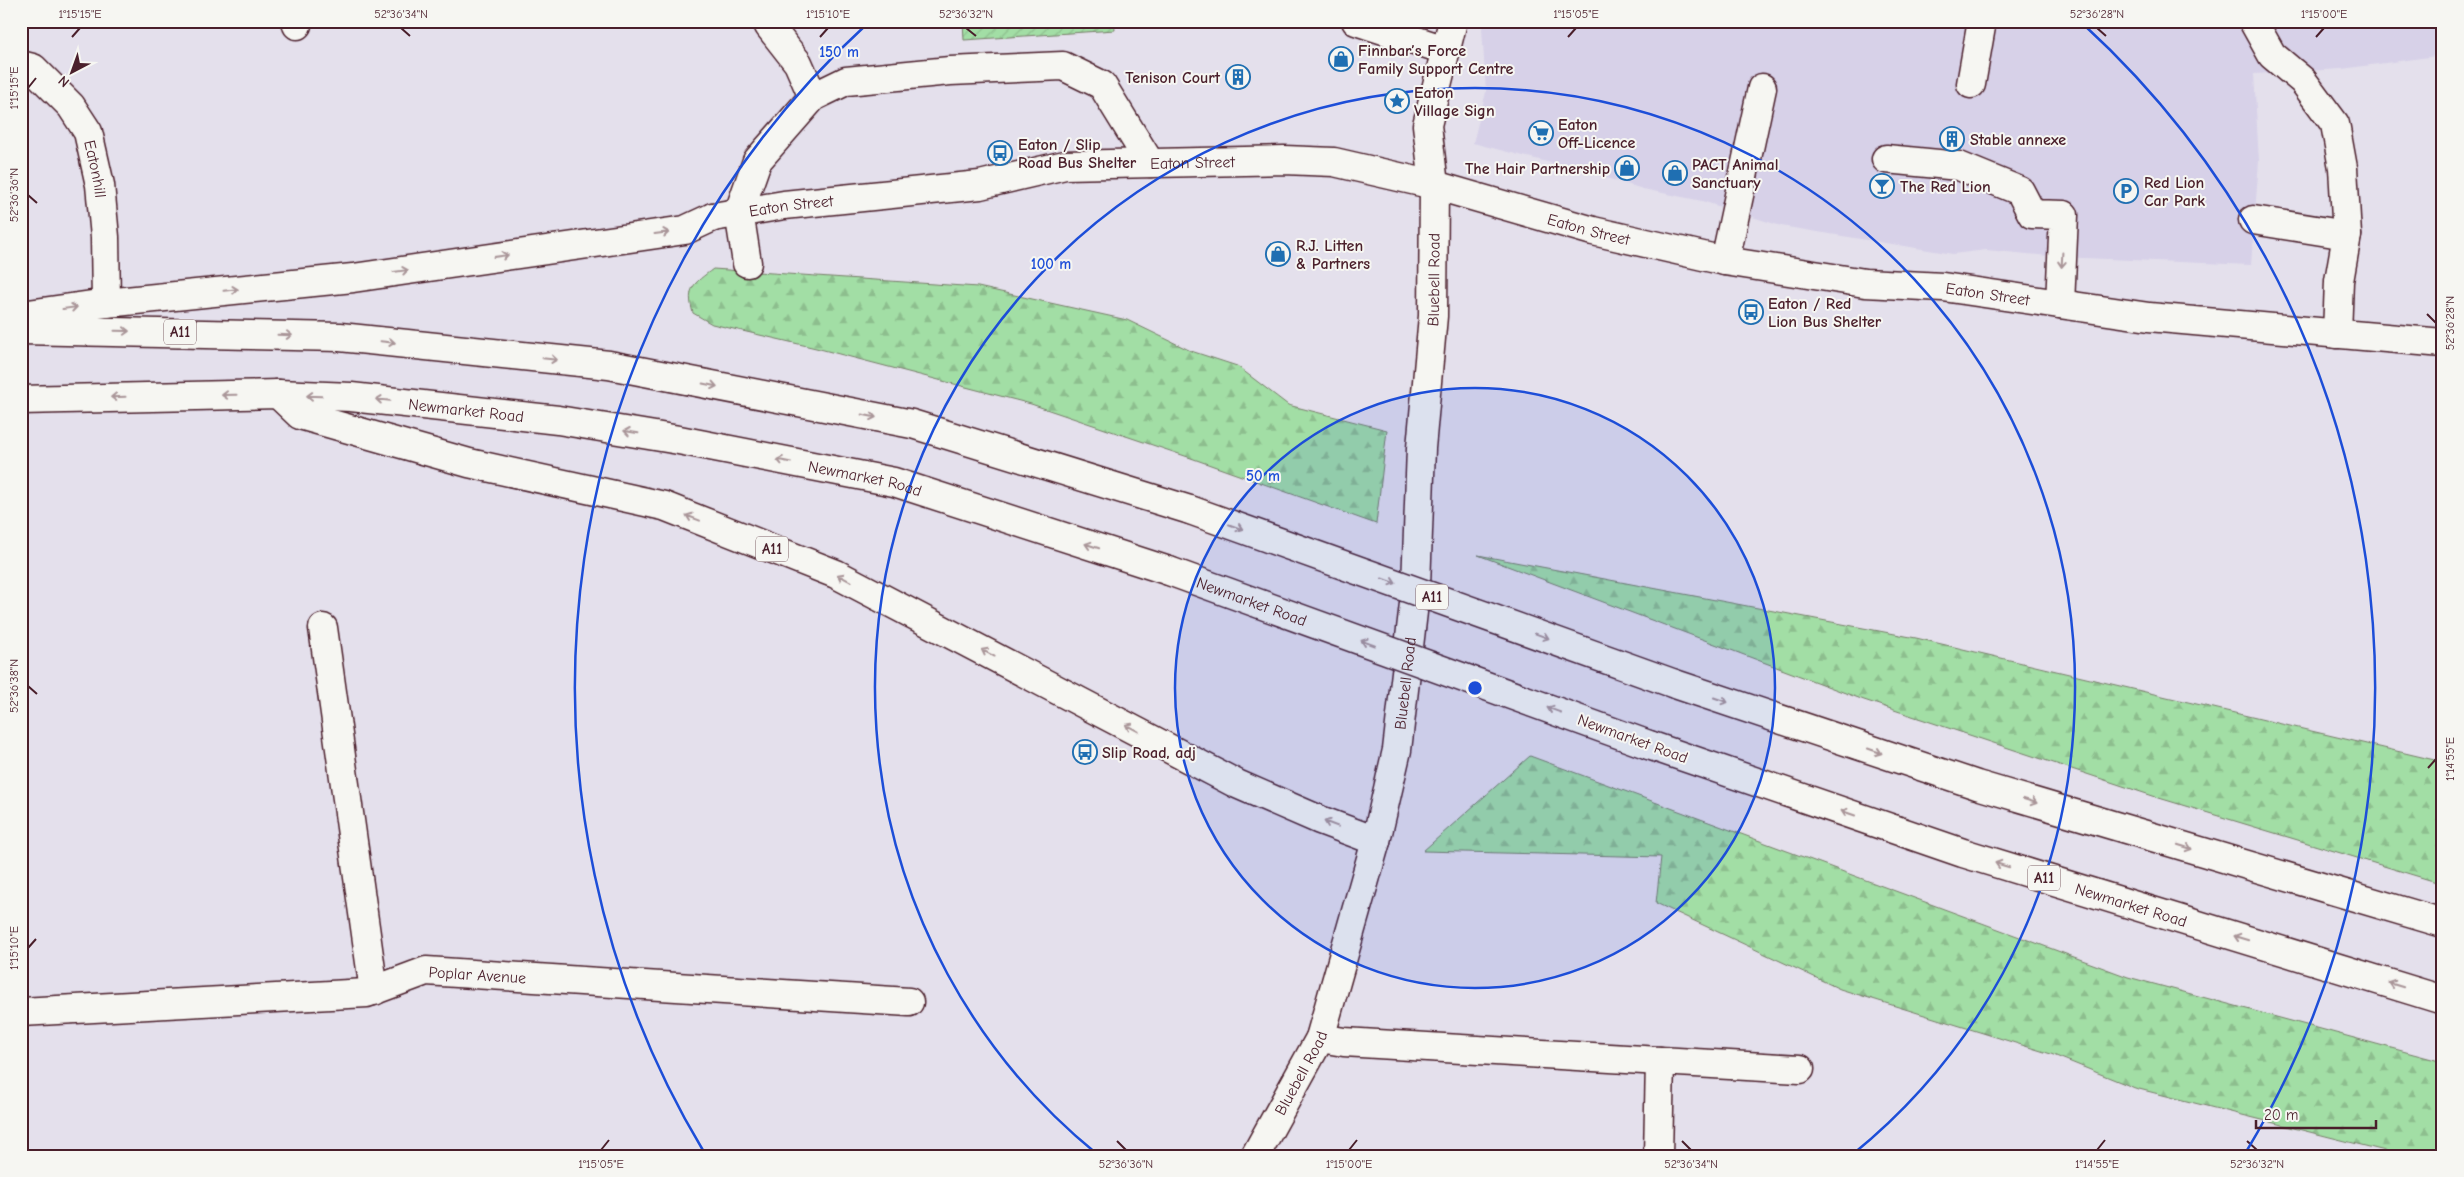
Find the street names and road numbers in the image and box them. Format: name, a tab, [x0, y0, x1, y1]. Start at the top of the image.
street label: Eatonhill	[80, 139, 109, 199]
street label: Eaton Street	[1150, 153, 1236, 173]
street label: Eaton Street	[748, 192, 835, 221]
street label: Eaton Street	[1545, 210, 1632, 249]
street label: Bluebell Road	[1424, 233, 1444, 327]
street label: Eaton Street	[1944, 279, 2031, 310]
road number: A11	[164, 320, 196, 344]
street label: Newmarket Road	[407, 395, 525, 426]
street label: Newmarket Road	[807, 457, 924, 500]
road number: A11	[756, 536, 788, 562]
street label: Newmarket Road	[1194, 574, 1309, 630]
road number: A11	[1416, 584, 1448, 610]
street label: Bluebell Road	[1391, 636, 1420, 731]
street label: Newmarket Road	[1575, 711, 1690, 767]
road number: A11	[2028, 866, 2060, 890]
street label: Newmarket Road	[2073, 880, 2189, 931]
street label: Poplar Avenue	[428, 963, 527, 987]
street label: Bluebell Road	[1271, 1029, 1332, 1118]

